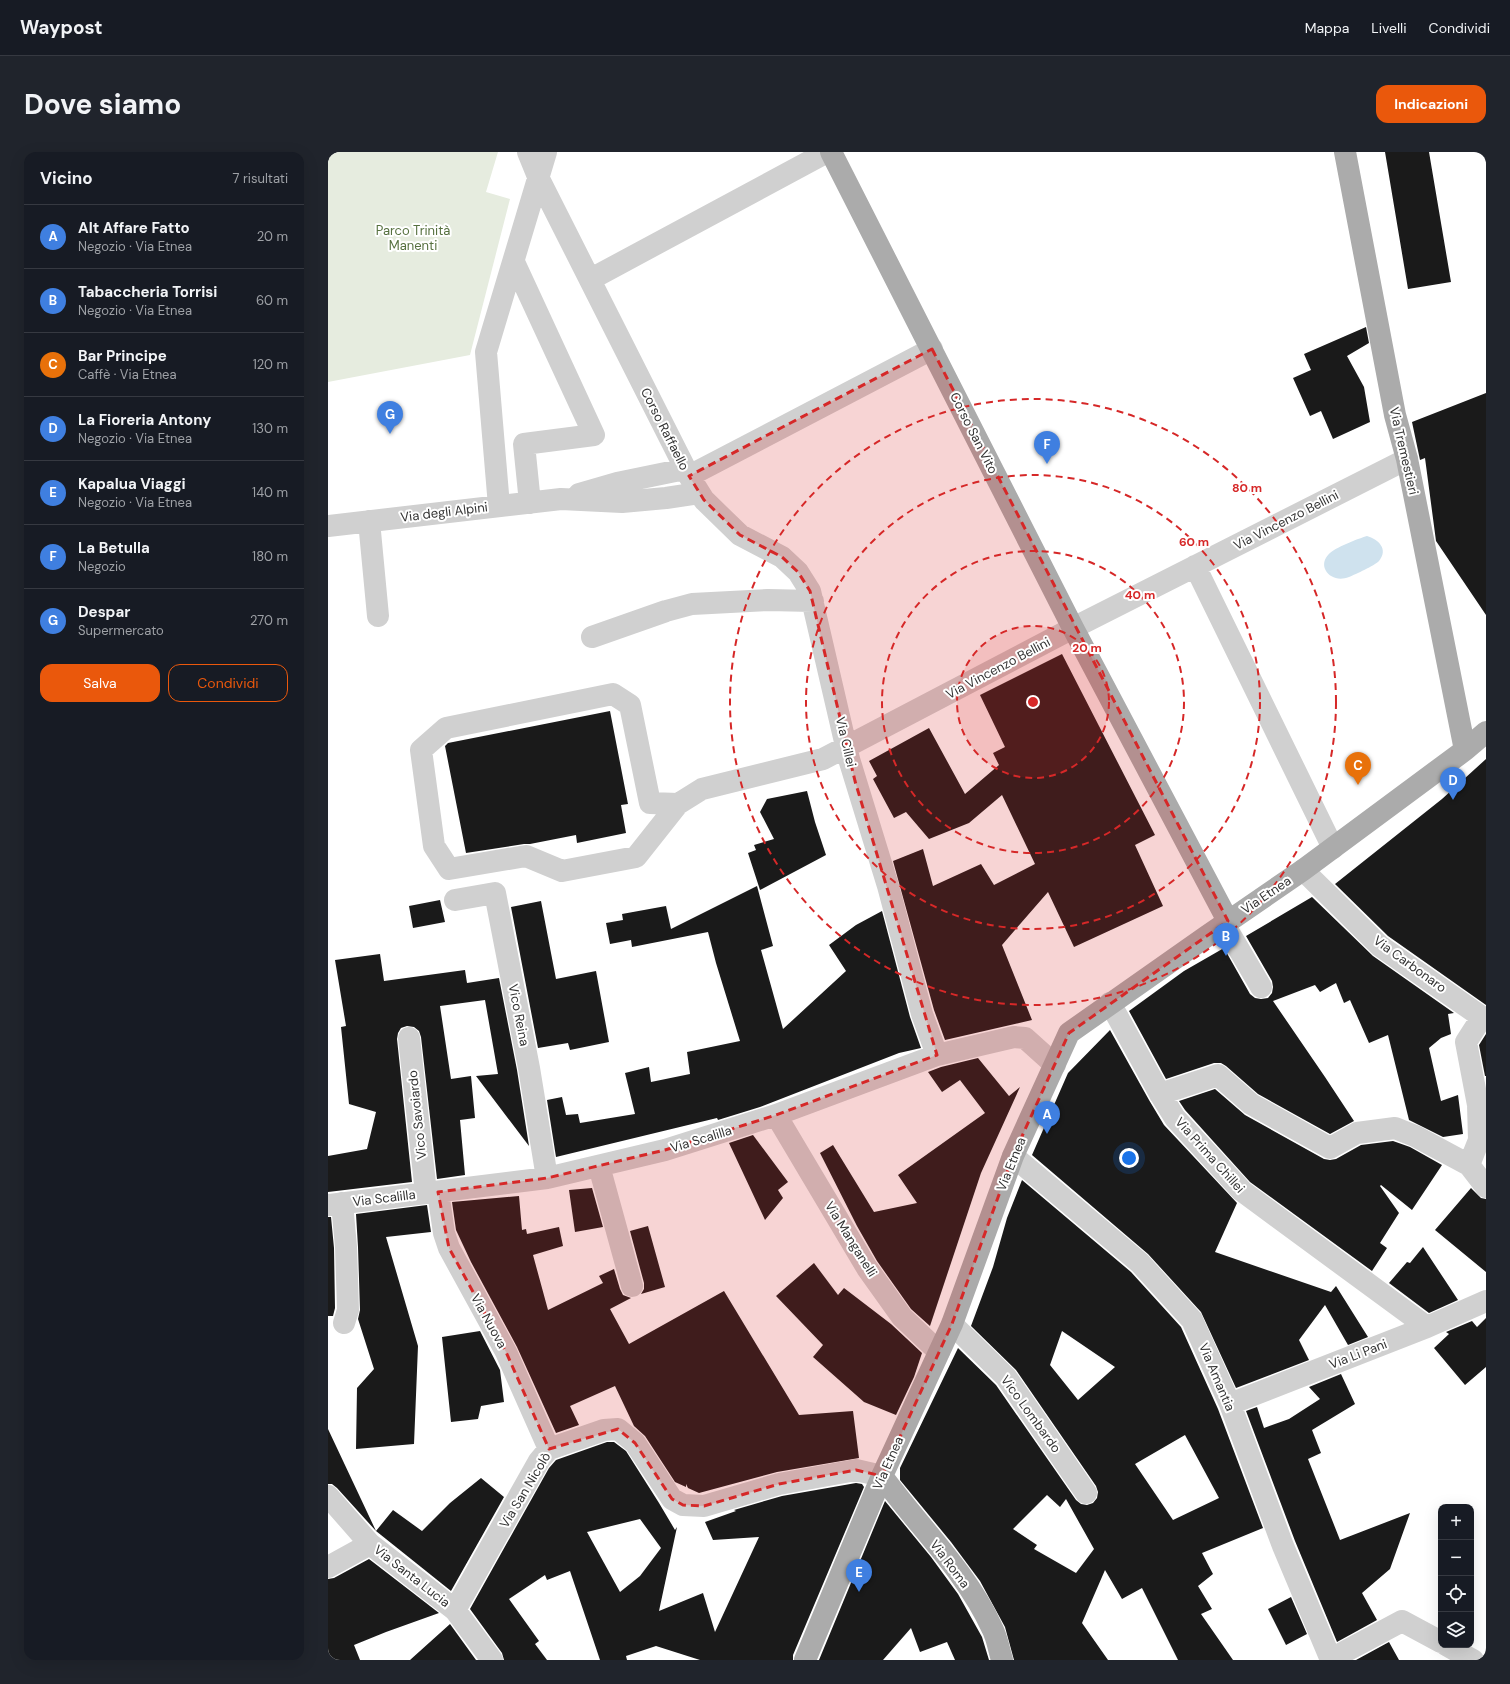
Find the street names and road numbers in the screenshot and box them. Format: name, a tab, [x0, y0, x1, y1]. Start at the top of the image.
street label: Corso Raffaello	[637, 385, 693, 474]
street label: Corso San Vito	[946, 389, 1002, 477]
street label: Via Tremestieri	[1386, 405, 1422, 497]
street label: Via Vincenzo Bellini	[1231, 486, 1341, 554]
street label: Via degli Alpini	[399, 498, 489, 526]
street label: Via Vincenzo Bellini	[943, 633, 1053, 703]
street label: Via Cillei	[832, 715, 860, 769]
street label: Via Etnea	[1238, 872, 1294, 918]
street label: Via Carbonaro	[1370, 932, 1450, 996]
street label: Vico Reina	[505, 983, 533, 1047]
street label: Vico Savoiardo	[404, 1069, 430, 1160]
street label: Via Prima Chillei	[1172, 1114, 1248, 1196]
street label: Via Scalilla	[668, 1122, 734, 1156]
street label: Via Etnea	[992, 1135, 1030, 1193]
street label: Via Scalilla	[352, 1186, 416, 1210]
street label: Via Manganelli	[821, 1198, 881, 1280]
street label: Via Nuova	[467, 1291, 511, 1351]
street label: Via Li Pani	[1327, 1335, 1389, 1373]
street label: Via Amantia	[1195, 1340, 1239, 1414]
street label: Vico Lombardo	[997, 1372, 1065, 1456]
street label: Via Etnea	[869, 1434, 907, 1492]
street label: Via San Nicolò	[496, 1449, 555, 1531]
street label: Via Roma	[926, 1537, 974, 1591]
street label: Via Santa Lucia	[371, 1541, 453, 1611]

